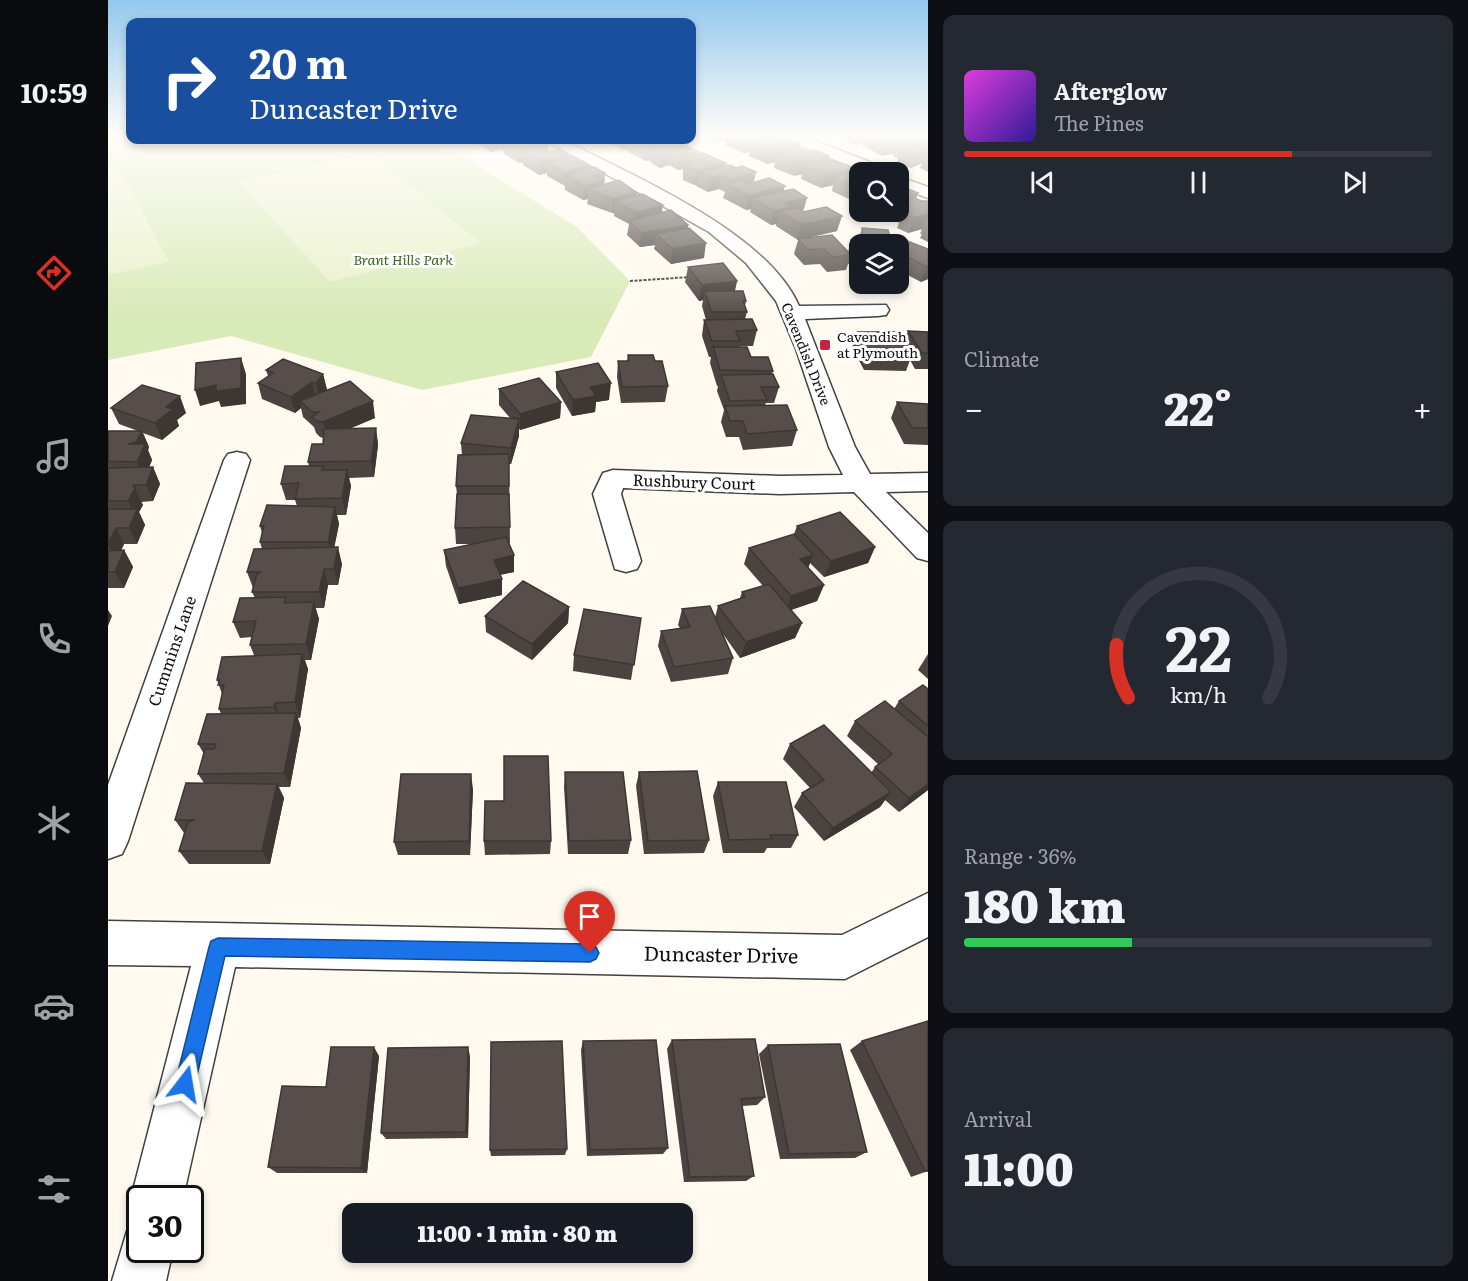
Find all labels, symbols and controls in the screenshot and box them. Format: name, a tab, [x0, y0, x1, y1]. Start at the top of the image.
text: 20 m	[249, 30, 348, 92]
icon: right	[150, 42, 228, 120]
text: 10:59	[21, 71, 87, 111]
text: Afterglow	[1054, 74, 1167, 107]
text: Duncaster Drive	[249, 87, 458, 127]
text: The Pines	[1054, 107, 1144, 137]
map controls	[849, 162, 909, 294]
button: search	[849, 162, 909, 222]
icon: previous	[1026, 166, 1059, 199]
icon: pause	[1182, 166, 1215, 199]
icon: next	[1338, 166, 1371, 199]
button: layers	[849, 234, 909, 294]
park label: Brant Hills Park	[353, 249, 453, 269]
icon: directions	[33, 252, 75, 294]
street label: Cavendish Drive	[777, 299, 837, 408]
place label: Cavendish at Plymouth	[837, 326, 918, 362]
marker: Cavendish at Plymouth	[818, 338, 832, 352]
text: Climate	[964, 343, 1039, 373]
text: 22°	[1164, 373, 1232, 440]
text: −	[964, 382, 983, 431]
text: +	[1413, 382, 1432, 431]
icon: music	[33, 435, 75, 477]
street label: Rushbury Court	[632, 467, 756, 495]
street label: Cummins Lane	[141, 592, 201, 709]
text: 22	[1164, 599, 1232, 691]
icon: phone	[33, 618, 75, 660]
text: km/h	[1169, 678, 1227, 710]
icon: climate	[33, 802, 75, 844]
text: Range · 36%	[964, 840, 1076, 870]
text: 180 km	[964, 870, 1125, 937]
pin	[564, 891, 615, 953]
icon: arrive	[573, 900, 606, 933]
street label: Duncaster Drive	[643, 937, 799, 969]
icon: car	[33, 985, 75, 1027]
position arrow	[153, 1052, 217, 1116]
text: Arrival	[964, 1103, 1032, 1133]
text: 11:00	[964, 1133, 1074, 1200]
icon: filters	[33, 1168, 75, 1210]
speed limit sign: 30	[126, 1185, 204, 1263]
text: 11:00 · 1 min · 80 m	[418, 1216, 617, 1249]

